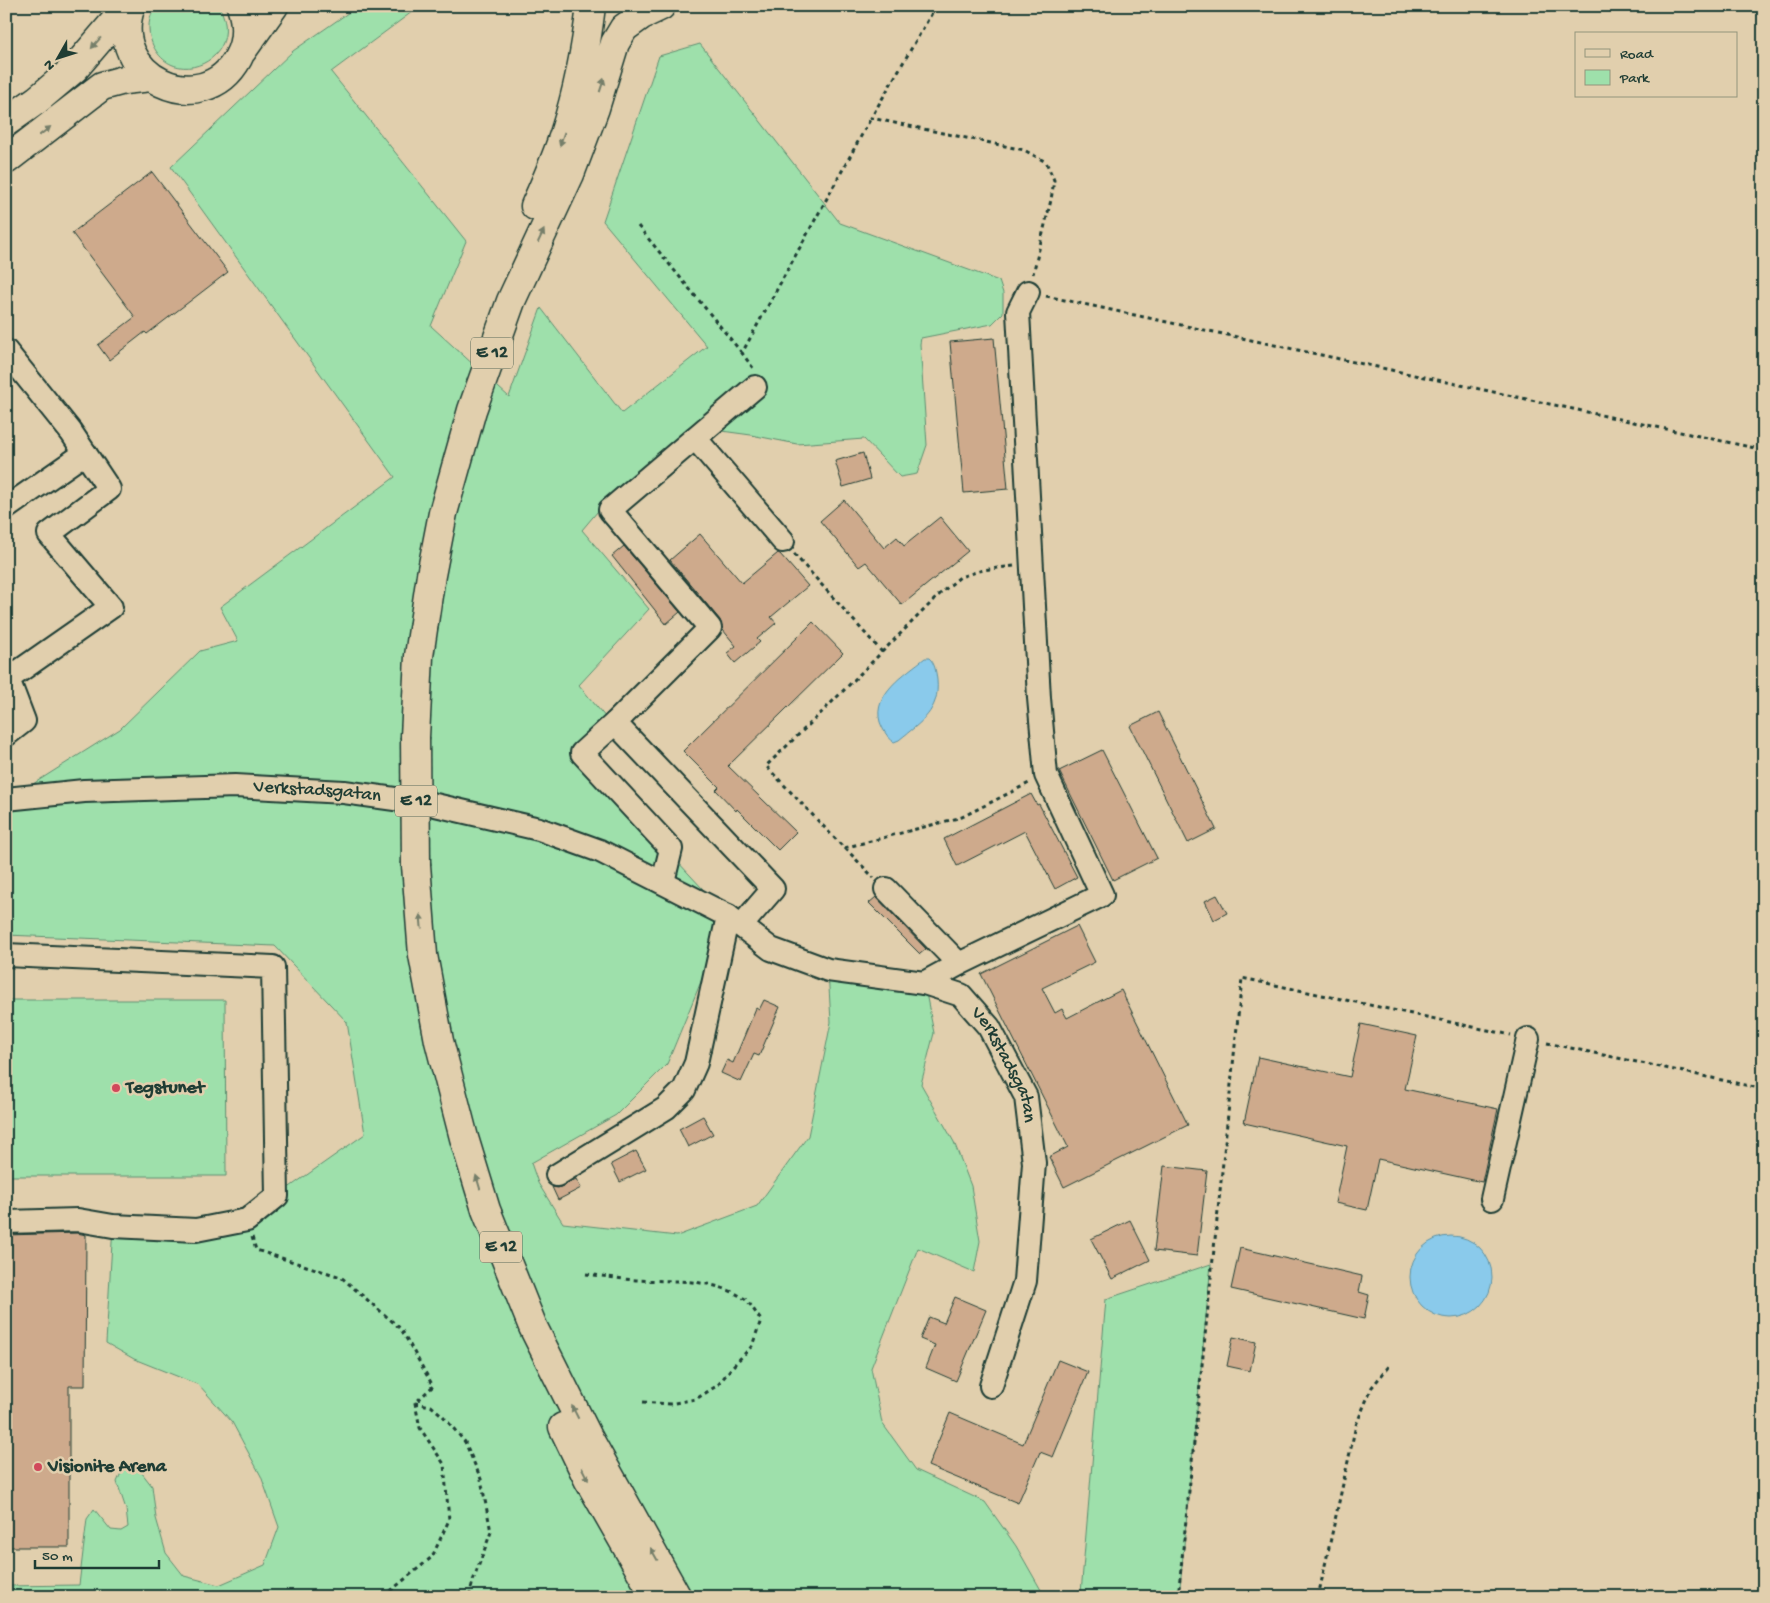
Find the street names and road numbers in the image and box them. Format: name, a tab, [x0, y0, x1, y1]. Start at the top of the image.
road number: E 12	[471, 338, 513, 368]
street label: Verkstadsgatan	[252, 775, 382, 808]
road number: E 12	[395, 786, 437, 816]
street label: Verkstadsgatan	[965, 1001, 1041, 1124]
road number: E 12	[480, 1232, 522, 1262]

